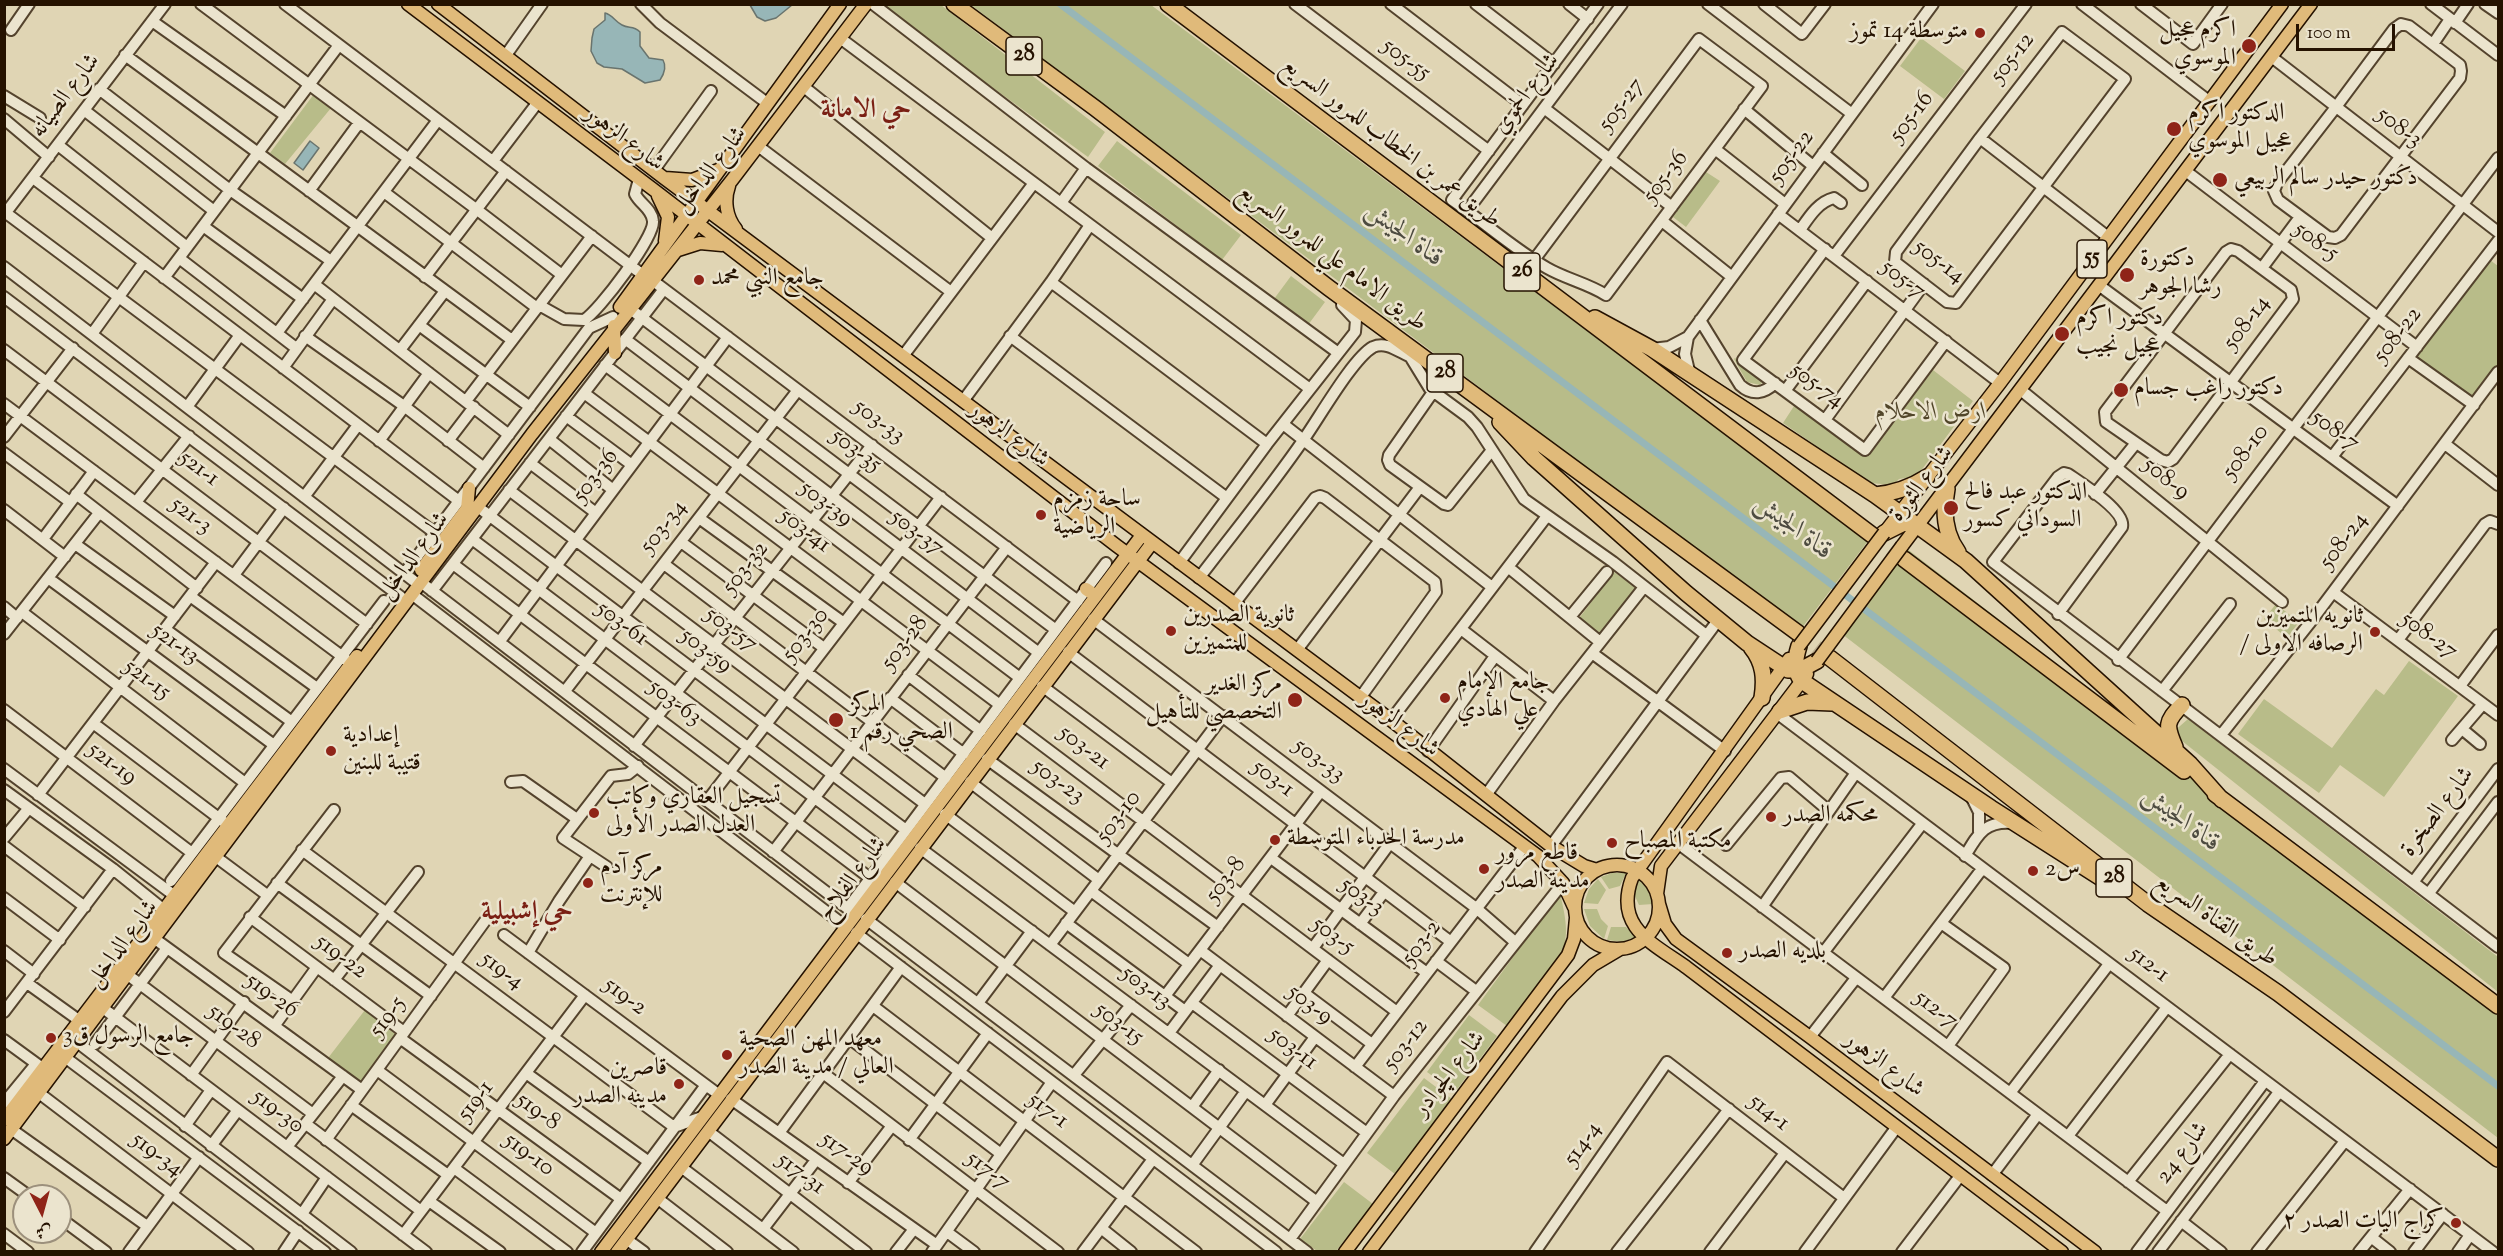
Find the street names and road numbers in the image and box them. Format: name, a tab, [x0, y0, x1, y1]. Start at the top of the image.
street label: 505-12	[1985, 28, 2043, 90]
street label: 505-55	[1375, 33, 1435, 89]
road number: 28	[1006, 37, 1042, 75]
street label: شارع الصيانه	[26, 49, 108, 145]
street label: شارع الحموي	[1488, 49, 1568, 141]
street label: طريق عمر بن الخطاب للمرور السريع	[1274, 52, 1506, 236]
street label: 505-27	[1593, 73, 1653, 139]
street label: 505-16	[1884, 87, 1942, 149]
street label: شارع الزهور	[577, 101, 669, 179]
street label: 508-3	[2369, 102, 2427, 156]
street label: شارع الداخل	[669, 122, 755, 220]
street label: 505-22	[1764, 125, 1822, 191]
street label: 505-36	[1638, 146, 1696, 210]
street label: طريق الامام علي للمرور السريع	[1231, 178, 1431, 340]
street label: 508-5	[2287, 217, 2343, 269]
street label: 505-14	[1906, 234, 1970, 292]
road number: 55	[2077, 240, 2107, 278]
road number: 26	[1504, 253, 1540, 291]
street label: 505-7	[1874, 255, 1930, 307]
street label: 508-14	[2218, 291, 2278, 357]
street label: 508-22	[2368, 302, 2430, 370]
road number: 28	[1427, 354, 1463, 392]
street label: 505-74	[1783, 358, 1849, 416]
street label: 503-33	[846, 394, 910, 452]
street label: شارع الزهور	[962, 397, 1054, 475]
street label: 508-7	[2304, 405, 2364, 459]
street label: 508-10	[2217, 420, 2277, 486]
street label: 503-35	[824, 424, 886, 480]
street label: شارع الثورة	[1884, 441, 1962, 529]
street label: 503-36	[567, 444, 627, 510]
street label: 521-1	[172, 445, 224, 495]
street label: 508-9	[2135, 452, 2195, 508]
street label: 503-39	[792, 476, 858, 534]
street label: 521-3	[163, 492, 217, 542]
street label: 503-34	[635, 495, 695, 561]
street label: 503-41	[772, 503, 836, 561]
street label: 503-37	[883, 504, 949, 564]
street label: شارع الداخل	[373, 507, 457, 607]
street label: 508-24	[2314, 508, 2376, 576]
street label: 503-32	[717, 537, 777, 601]
street label: 503-61	[589, 596, 653, 654]
street label: 503-57	[698, 602, 762, 660]
street label: 503-30	[777, 603, 837, 669]
street label: 508-27	[2394, 607, 2462, 667]
street label: 503-28	[876, 611, 936, 677]
street label: 521-13	[144, 618, 204, 672]
street label: 503-59	[673, 623, 737, 681]
street label: 521-15	[117, 654, 175, 708]
street label: 503-63	[641, 674, 707, 734]
street label: شارع الزهور	[1352, 687, 1444, 765]
street label: 503-21	[1051, 720, 1115, 778]
street label: 503-33	[1286, 733, 1350, 791]
street label: 521-19	[80, 737, 142, 793]
street label: 503-23	[1025, 754, 1089, 812]
street label: 503-1	[1245, 755, 1299, 805]
street label: شارع الصخرة	[2396, 762, 2482, 864]
street label: 503-10	[1091, 786, 1149, 850]
street label: شارع الفلاح	[813, 832, 895, 928]
street label: 503-8	[1200, 852, 1254, 910]
road number: 28	[2096, 859, 2132, 897]
street label: طريق القناة السريع	[2148, 869, 2282, 975]
street label: 503-3	[1333, 872, 1389, 924]
street label: شارع الداخل	[82, 895, 166, 995]
street label: 503-5	[1305, 911, 1359, 963]
street label: 503-2	[1397, 916, 1449, 972]
street label: 519-22	[308, 929, 372, 987]
street label: 512-1	[2122, 941, 2174, 991]
street label: 519-4	[474, 946, 528, 998]
street label: 503-13	[1114, 961, 1176, 1017]
street label: 519-26	[239, 968, 303, 1026]
street label: 519-2	[597, 972, 651, 1024]
street label: 503-9	[1280, 979, 1338, 1033]
street label: 512-7	[1907, 985, 1963, 1037]
street label: 519-5	[364, 992, 414, 1044]
street label: 503-15	[1088, 997, 1148, 1053]
street label: 519-28	[201, 999, 265, 1057]
street label: 503-12	[1378, 1014, 1436, 1078]
street label: 503-11	[1262, 1022, 1322, 1078]
street label: شارع الچوادر	[1409, 1026, 1493, 1124]
street label: شارع الزهور	[1837, 1027, 1929, 1105]
street label: 519-1	[452, 1076, 502, 1128]
street label: 519-30	[245, 1084, 309, 1142]
street label: 519-8	[509, 1087, 565, 1139]
street label: 517-1	[1021, 1087, 1073, 1137]
street label: 514-1	[1742, 1089, 1794, 1139]
street label: 514-4	[1559, 1117, 1609, 1173]
street label: شارع 24	[2151, 1117, 2217, 1191]
street label: 517-29	[814, 1126, 878, 1184]
street label: 519-34	[124, 1127, 188, 1185]
street label: 519-10	[497, 1128, 559, 1184]
street label: 517-7	[959, 1146, 1015, 1198]
street label: 517-31	[770, 1147, 830, 1203]

